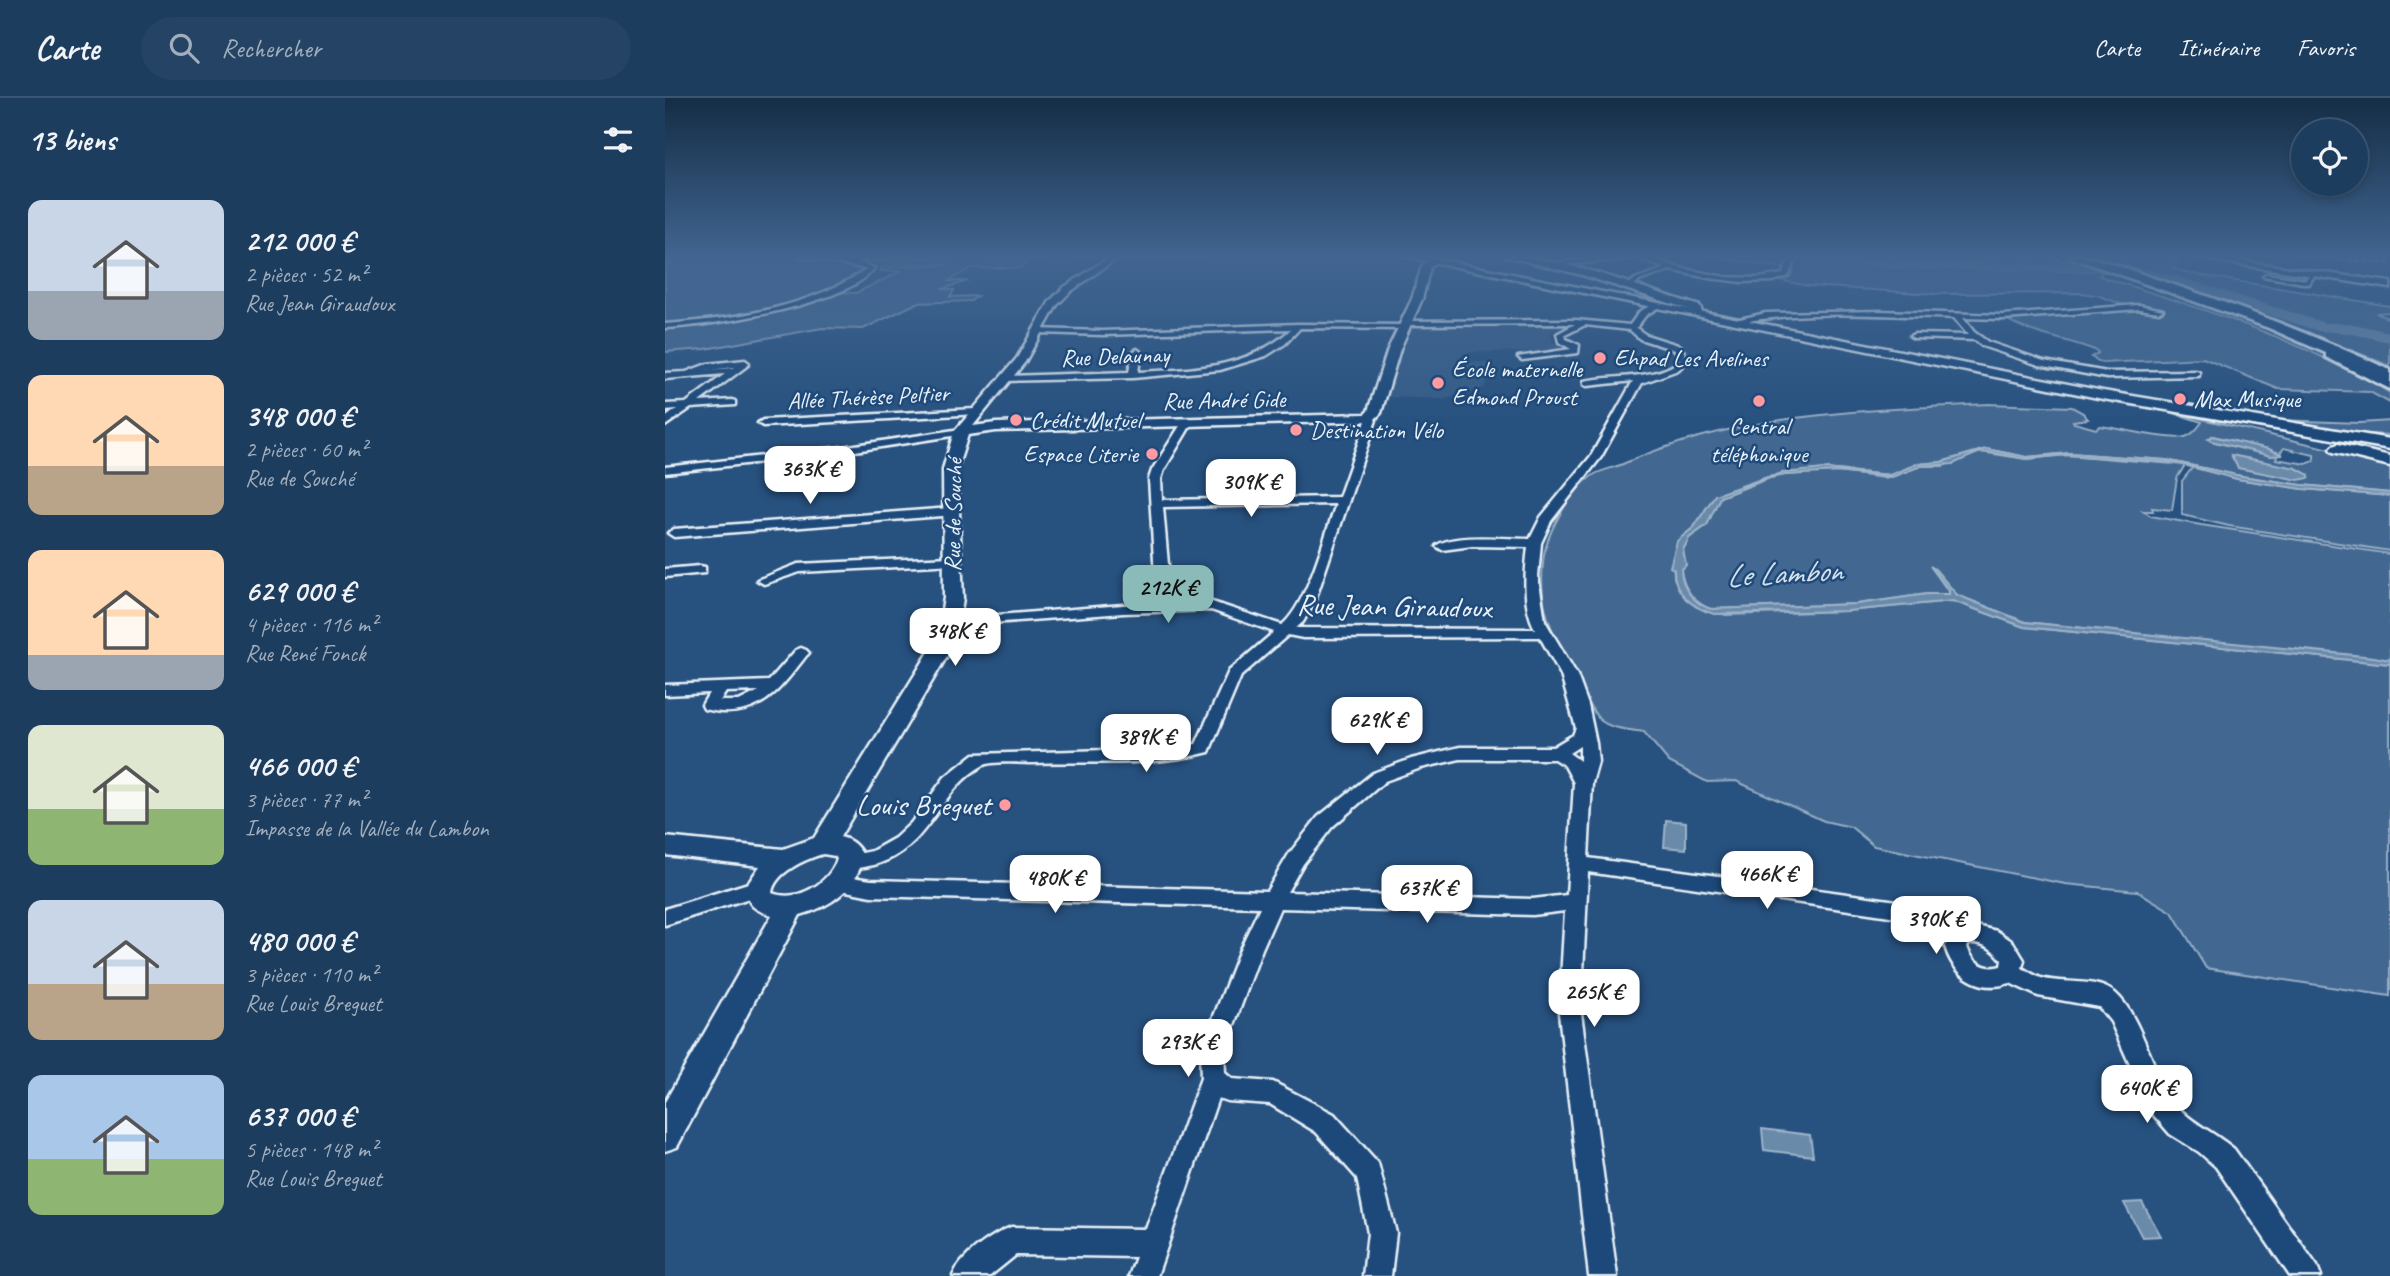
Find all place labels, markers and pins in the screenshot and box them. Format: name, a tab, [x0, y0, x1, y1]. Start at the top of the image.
place label: Ehpad Les Avelines	[1614, 343, 1770, 373]
marker: Ehpad Les Avelines	[1592, 350, 1608, 366]
place label: École maternelle Edmond Proust	[1452, 354, 1584, 412]
marker: École maternelle Edmond Proust	[1430, 375, 1446, 391]
place label: Max Musique	[2194, 384, 2303, 414]
marker: Max Musique	[2172, 391, 2188, 407]
marker: Central téléphonique	[1751, 393, 1767, 409]
place label: Crédit Mutuel	[1030, 405, 1144, 435]
place label: Central téléphonique	[1710, 411, 1810, 469]
marker: Crédit Mutuel	[1008, 412, 1024, 428]
place label: Destination Vélo	[1310, 415, 1444, 445]
marker: Destination Vélo	[1288, 422, 1304, 438]
place label: Espace Literie	[1024, 439, 1140, 469]
pin: 363K €	[753, 446, 867, 506]
marker: Espace Literie	[1144, 446, 1160, 462]
pin: 309K €	[1194, 460, 1308, 519]
pin: 212K €	[1111, 566, 1225, 625]
pin: 348K €	[898, 608, 1012, 668]
pin: 629K €	[1320, 698, 1434, 757]
pin: 389K €	[1089, 714, 1203, 774]
place label: Louis Breguet	[856, 786, 994, 824]
marker: Louis Breguet	[997, 797, 1013, 813]
pin: 466K €	[1710, 852, 1824, 911]
pin: 480K €	[998, 856, 1112, 915]
pin: 637K €	[1370, 866, 1484, 925]
pin: 390K €	[1879, 896, 1993, 956]
pin: 265K €	[1537, 970, 1651, 1029]
pin: 293K €	[1131, 1020, 1245, 1079]
pin: 640K €	[2090, 1066, 2204, 1125]

